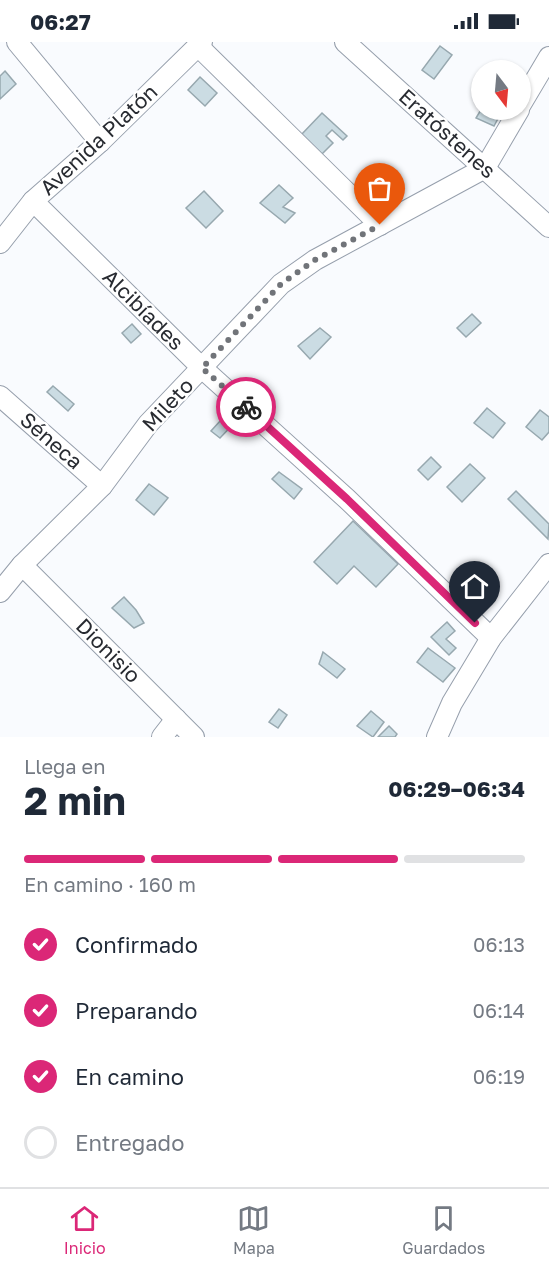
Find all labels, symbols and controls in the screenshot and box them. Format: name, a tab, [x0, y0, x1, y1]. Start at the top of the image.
text: 06:27	[30, 8, 91, 35]
north arrow	[471, 60, 531, 120]
map controls	[471, 60, 531, 120]
street label: Avenida Platón	[34, 78, 162, 200]
street label: Eratóstenes	[394, 83, 501, 184]
pin	[354, 163, 405, 225]
icon: bag	[363, 172, 396, 205]
street label: Alcibíades	[98, 263, 190, 355]
street label: Mileto	[136, 372, 198, 436]
courier	[216, 377, 276, 437]
icon: bike	[230, 391, 263, 424]
street label: Séneca	[15, 406, 88, 474]
pin	[449, 561, 500, 623]
icon: home	[458, 570, 491, 603]
street label: Dionisio	[71, 613, 146, 688]
text: Llega en	[24, 754, 106, 778]
text: 06:29–06:34	[388, 775, 525, 802]
text: 2 min	[24, 777, 126, 824]
text: En camino · 160 m	[24, 872, 196, 896]
icon: check	[24, 928, 57, 961]
text: Confirmado	[75, 931, 198, 958]
text: 06:13	[473, 932, 525, 956]
icon: check	[24, 994, 57, 1027]
text: Preparando	[75, 997, 198, 1024]
text: 06:14	[473, 998, 525, 1022]
icon: check	[24, 1060, 57, 1093]
text: En camino	[75, 1063, 184, 1090]
text: 06:19	[473, 1064, 525, 1088]
text: Entregado	[75, 1129, 184, 1156]
tab: Inicio	[64, 1202, 106, 1258]
tab: Mapa	[233, 1202, 275, 1258]
tab: Guardados	[402, 1202, 485, 1258]

